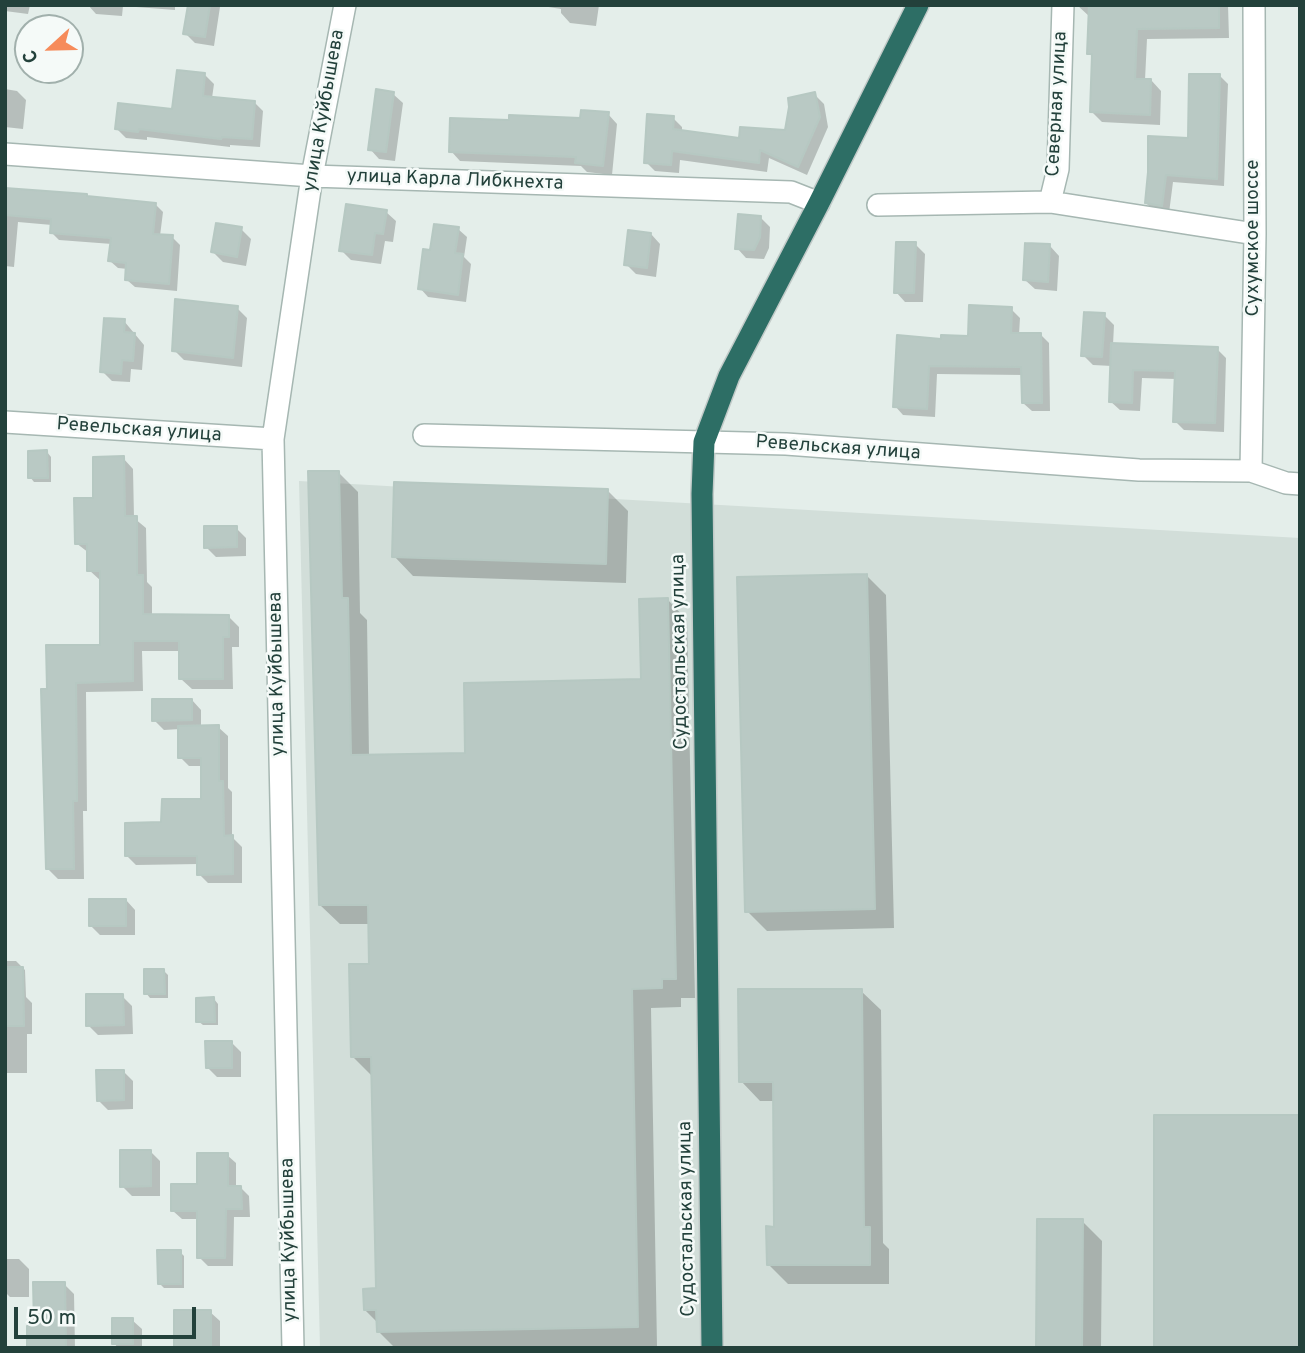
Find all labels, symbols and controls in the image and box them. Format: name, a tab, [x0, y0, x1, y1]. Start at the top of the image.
north arrow	[14, 14, 84, 84]
street label: улица Куйбышева	[299, 28, 351, 194]
street label: Северная улица	[1043, 31, 1073, 177]
text: С	[18, 46, 45, 66]
street label: Сухумское шоссе	[1243, 160, 1265, 316]
street label: улица Карла Либкнехта	[346, 166, 564, 196]
street label: Ревельская улица	[56, 414, 222, 448]
street label: Ревельская улица	[755, 432, 921, 466]
street label: Судостальская улица	[668, 554, 694, 750]
street label: улица Куйбышева	[265, 592, 291, 756]
street label: Судостальская улица	[675, 1121, 701, 1317]
street label: улица Куйбышева	[277, 1158, 303, 1322]
scale bar	[18, 1294, 200, 1338]
text: 50 m	[27, 1305, 76, 1332]

